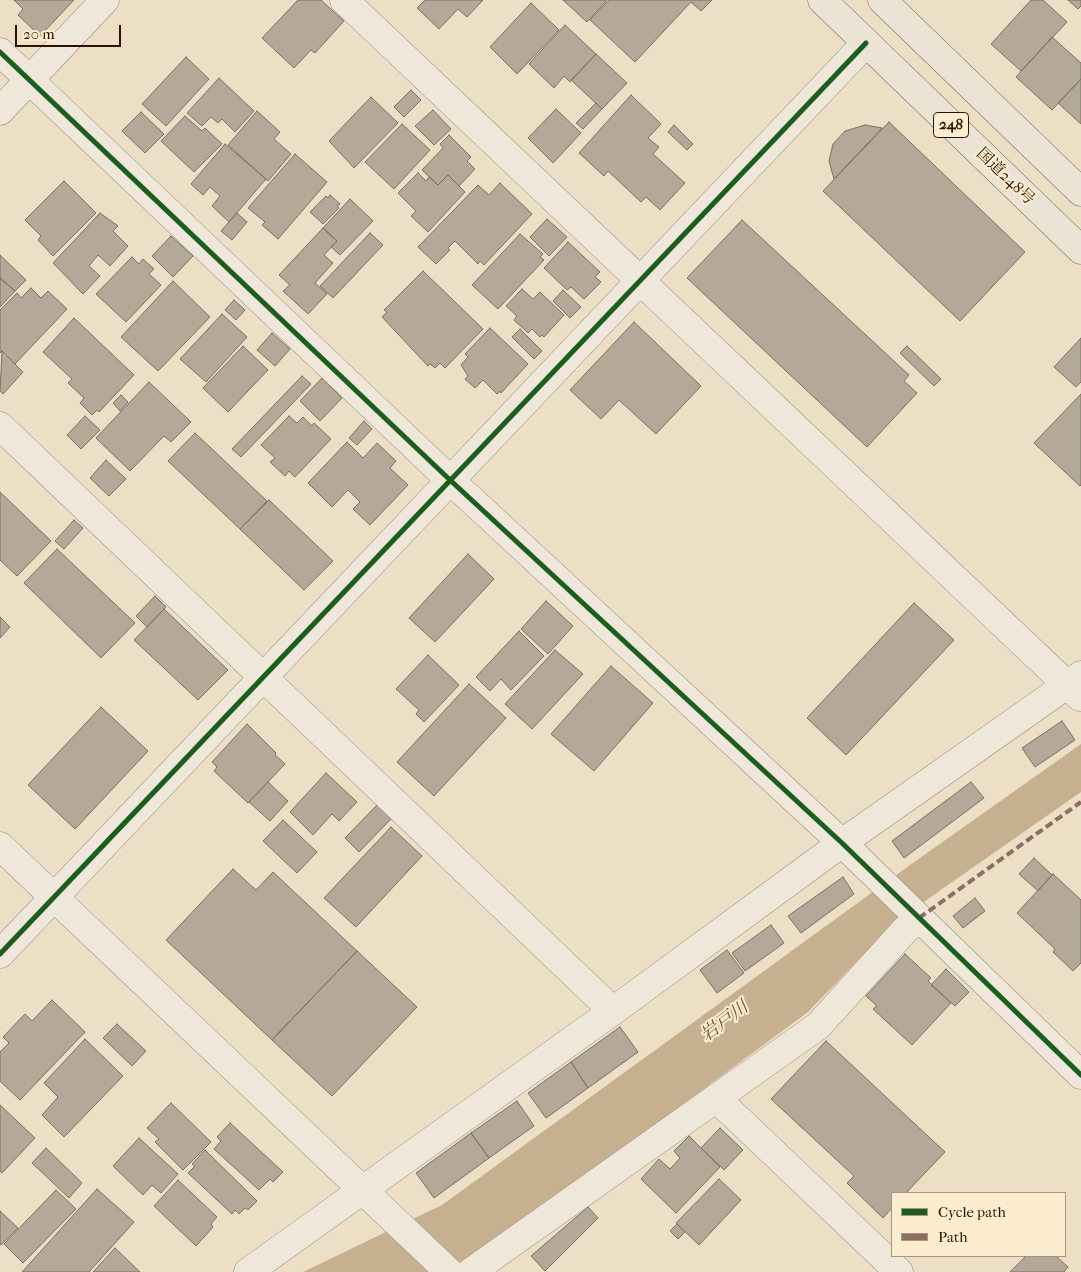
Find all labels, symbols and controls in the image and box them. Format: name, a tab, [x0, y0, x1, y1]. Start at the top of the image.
scale bar	[18, 15, 124, 47]
text: 20 m	[23, 25, 55, 43]
road number: 248	[934, 112, 968, 138]
street label: 国道248号	[972, 144, 1038, 210]
water label: 岩戸川	[697, 997, 753, 1047]
legend	[891, 1192, 1066, 1257]
text: Cycle path	[938, 1203, 1006, 1221]
text: Path	[938, 1228, 968, 1246]

